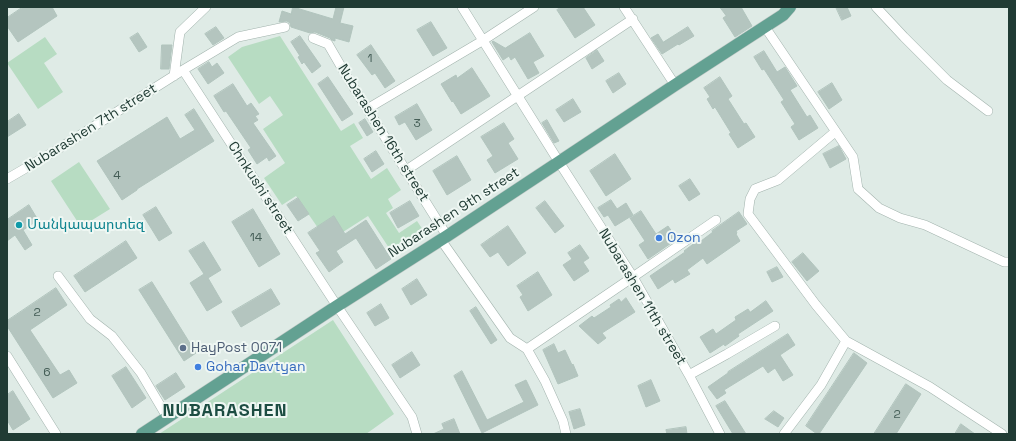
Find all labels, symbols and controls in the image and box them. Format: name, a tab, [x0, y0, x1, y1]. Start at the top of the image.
house number: 1	[367, 52, 373, 66]
street label: Nubarashen 16th street	[334, 61, 432, 205]
street label: Nubarashen 7th street	[22, 81, 160, 175]
house number: 3	[413, 117, 421, 131]
street label: Chnkushi street	[224, 139, 296, 237]
street label: Nubarashen 9th street	[385, 164, 523, 262]
house number: 4	[113, 169, 121, 183]
place label: Մանկապարտեզ	[27, 217, 144, 233]
marker: Մանկապարտեզ	[14, 220, 24, 230]
street label: Nubarashen 11th street	[595, 226, 689, 368]
place label: Ozon	[667, 230, 701, 246]
house number: 14	[250, 231, 262, 245]
marker: Ozon	[654, 233, 664, 243]
house number: 2	[33, 306, 41, 320]
place label: HayPost 0071	[191, 340, 282, 356]
marker: HayPost 0071	[178, 343, 188, 353]
place label: Gohar Davtyan	[206, 359, 306, 375]
marker: Gohar Davtyan	[193, 362, 203, 372]
house number: 6	[43, 366, 51, 380]
district label: NUBARASHEN	[163, 400, 287, 422]
house number: 2	[893, 408, 901, 422]

